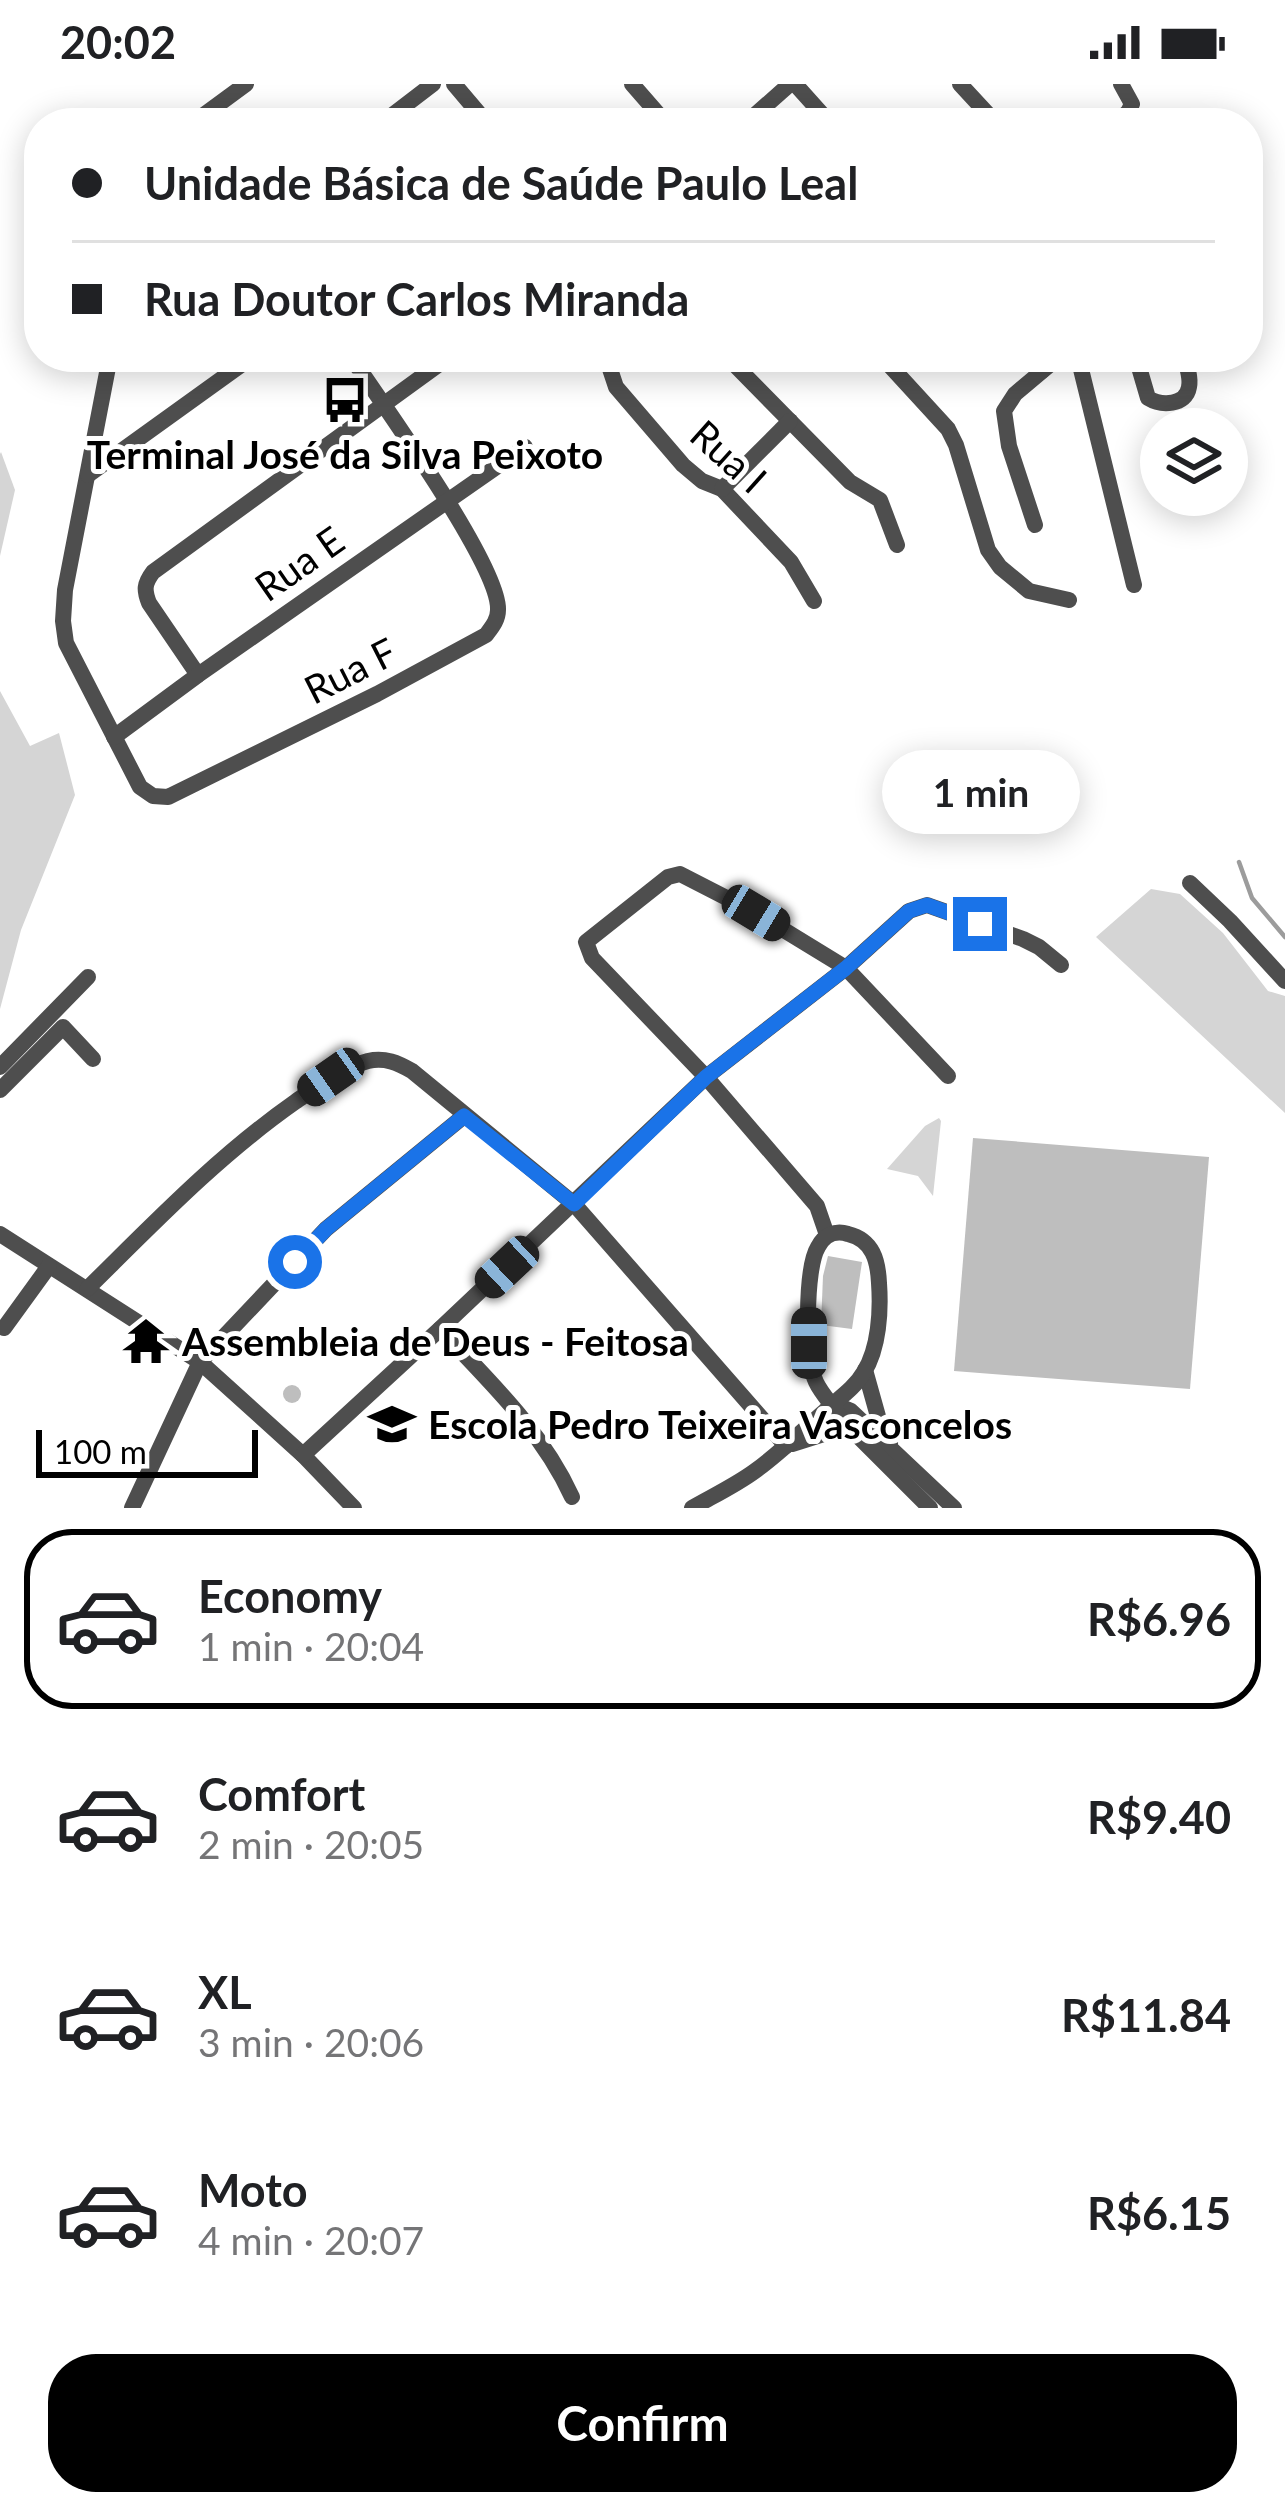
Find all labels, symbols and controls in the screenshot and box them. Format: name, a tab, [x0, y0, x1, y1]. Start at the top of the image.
text: 20:02	[60, 15, 176, 69]
text: Unidade Básica de Saúde Paulo Leal	[144, 156, 858, 210]
text: Rua Doutor Carlos Miranda	[144, 272, 689, 326]
bus stop icon: Terminal José da Silva Peixoto	[320, 375, 370, 425]
map controls	[1140, 408, 1248, 516]
button: layers	[1140, 408, 1248, 516]
street label: Rua I	[682, 410, 776, 502]
place label: Terminal José da Silva Peixoto	[87, 431, 603, 477]
street label: Rua E	[246, 516, 352, 610]
street label: Rua F	[296, 628, 404, 712]
callout: 1 min	[881, 750, 1079, 834]
text: 1 min	[933, 769, 1029, 815]
car	[716, 879, 796, 947]
route end	[953, 897, 1007, 951]
car	[291, 1042, 371, 1112]
car	[468, 1229, 546, 1305]
route start	[268, 1235, 322, 1289]
car	[791, 1307, 827, 1379]
temple icon: Assembleia de Deus - Feitosa	[121, 1316, 171, 1366]
place label: Assembleia de Deus - Feitosa	[181, 1318, 689, 1364]
school or university icon: Escola Pedro Teixeira Vasconcelos	[367, 1399, 417, 1449]
place label: Escola Pedro Teixeira Vasconcelos	[428, 1401, 1012, 1447]
scale bar	[36, 1424, 258, 1477]
text: 100 m	[54, 1431, 147, 1471]
icon: car	[54, 1565, 162, 1673]
text: Economy	[198, 1569, 382, 1623]
text: R$6.96	[1087, 1592, 1231, 1646]
text: 1 min · 20:04	[198, 1623, 424, 1669]
icon: car	[54, 1763, 162, 1871]
text: Comfort	[198, 1767, 365, 1821]
text: R$9.40	[1087, 1790, 1231, 1844]
text: 2 min · 20:05	[198, 1821, 424, 1867]
icon: car	[54, 1961, 162, 2069]
text: XL	[198, 1965, 252, 2019]
text: R$11.84	[1061, 1988, 1231, 2042]
text: 3 min · 20:06	[198, 2019, 424, 2065]
icon: car	[54, 2159, 162, 2267]
text: Moto	[198, 2163, 308, 2217]
text: R$6.15	[1087, 2186, 1231, 2240]
text: 4 min · 20:07	[198, 2217, 424, 2263]
button: Confirm	[48, 2354, 1237, 2492]

